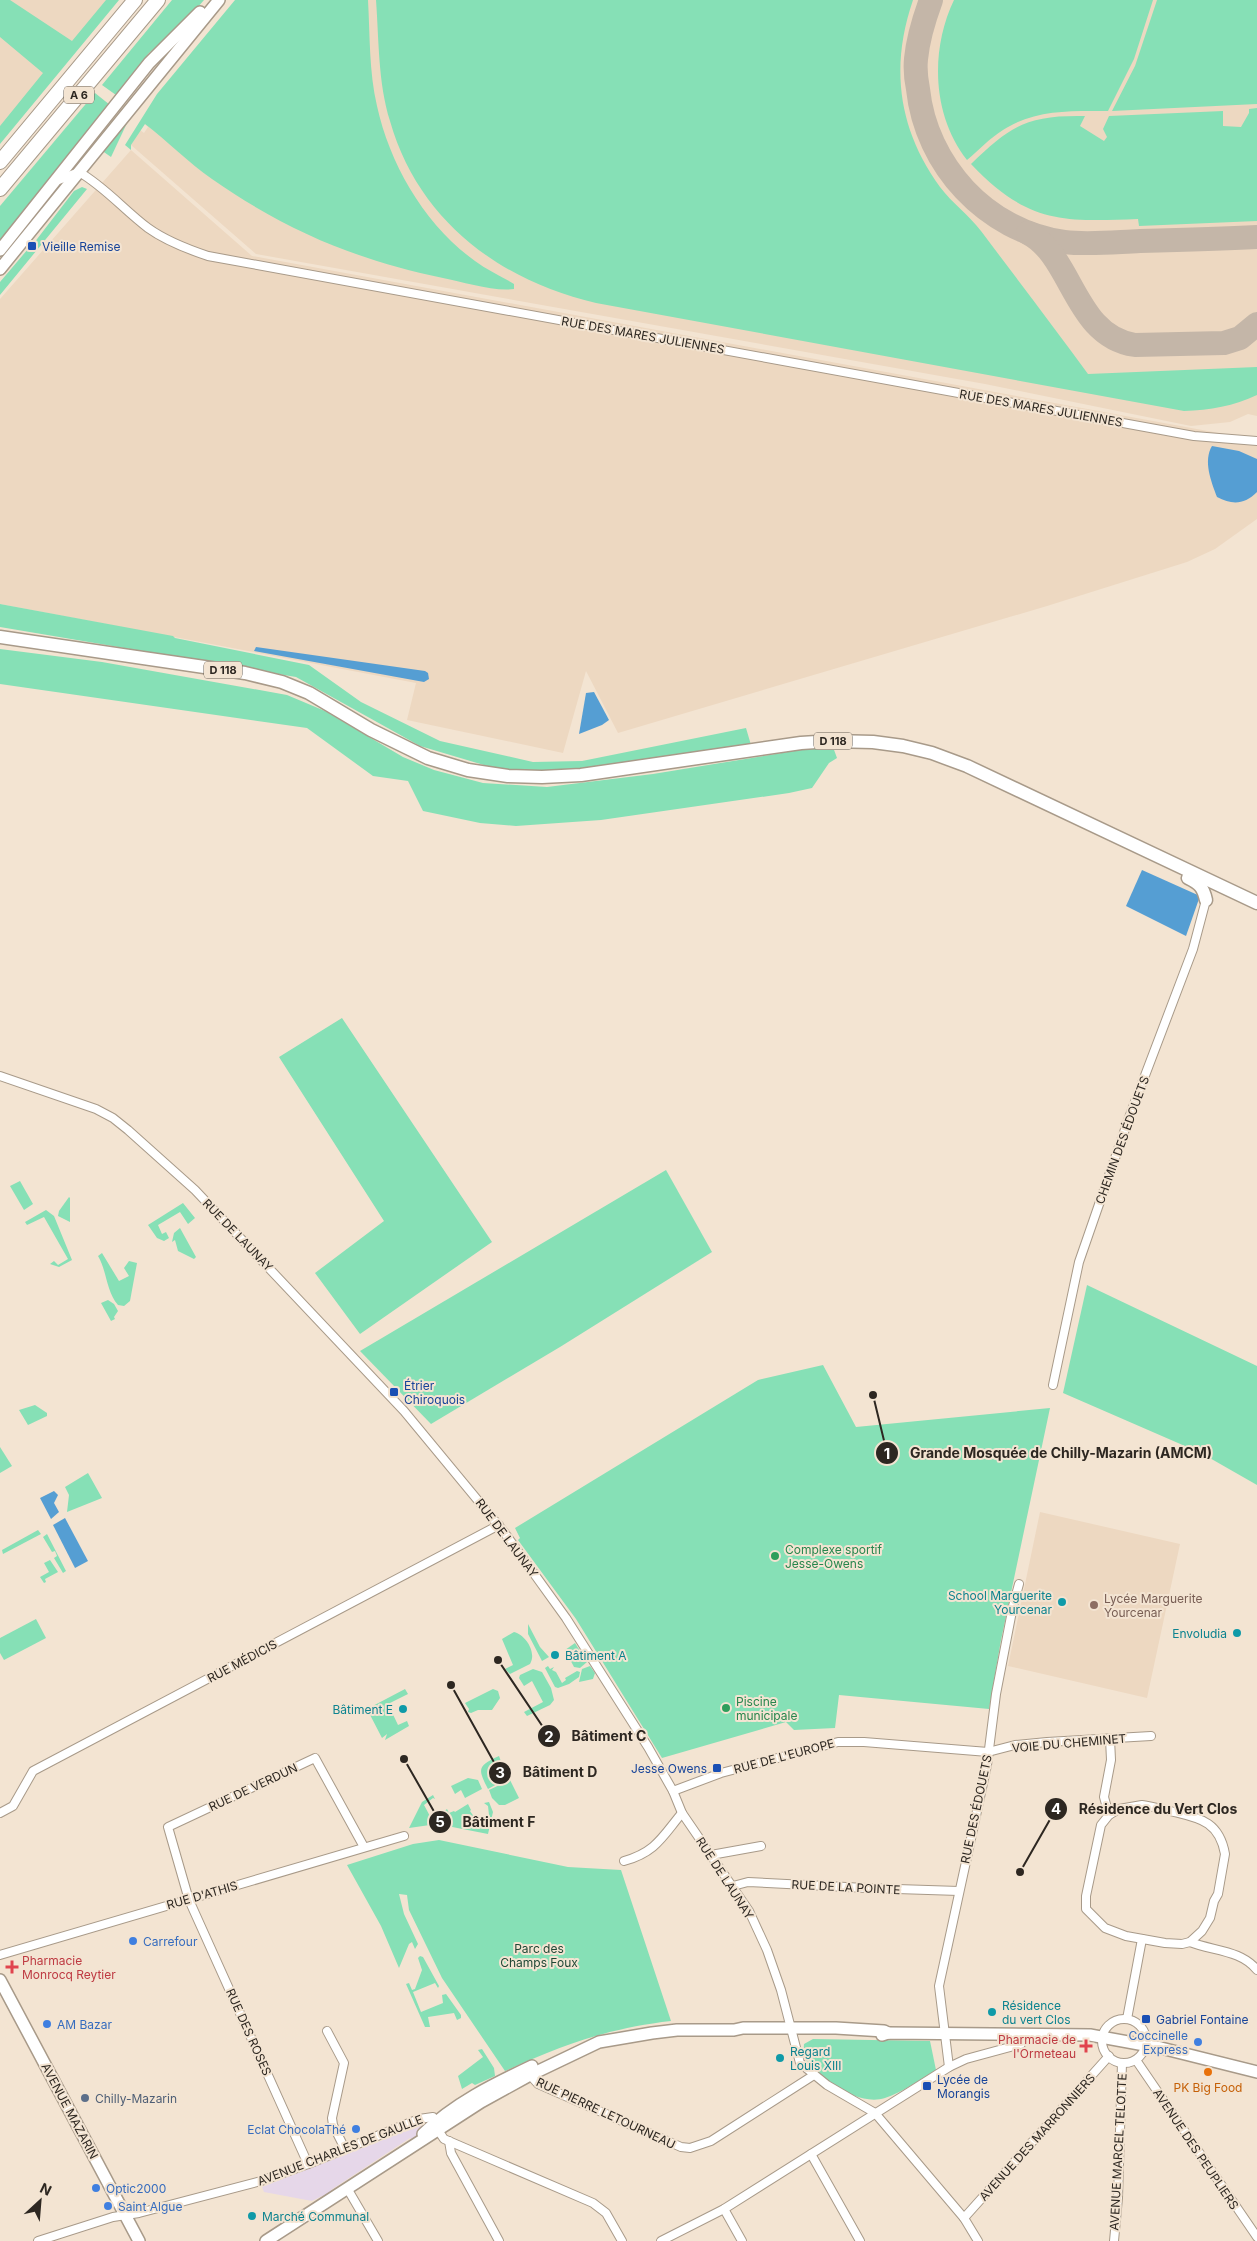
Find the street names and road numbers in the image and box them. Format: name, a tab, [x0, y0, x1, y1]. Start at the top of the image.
road number: A 6	[64, 86, 94, 104]
street label: RUE DES MARES JULIENNES	[560, 313, 726, 357]
street label: RUE DES MARES JULIENNES	[958, 386, 1124, 430]
road number: D 118	[204, 662, 242, 678]
road number: D 118	[814, 732, 852, 749]
street label: CHEMIN DES ÉDOUETS	[1092, 1074, 1152, 1206]
street label: RUE DE LAUNAY	[200, 1196, 276, 1274]
street label: RUE DE LAUNAY	[472, 1496, 542, 1580]
street label: RUE MÉDICIS	[205, 1636, 280, 1686]
street label: VOIE DU CHEMINET	[1011, 1731, 1127, 1755]
street label: RUE DE L'EUROPE	[732, 1735, 836, 1777]
street label: RUE DES ÉDOUETS	[957, 1753, 995, 1865]
street label: RUE DE VERDUN	[206, 1760, 300, 1814]
street label: RUE DE LAUNAY	[693, 1834, 757, 1922]
street label: RUE DE LA POINTE	[791, 1877, 901, 1897]
street label: RUE D'ATHIS	[165, 1878, 240, 1912]
street label: RUE DES ROSES	[223, 1986, 275, 2078]
street label: AVENUE MAZARIN	[38, 2060, 102, 2162]
street label: AVENUE DES MARRONNIERS	[976, 2070, 1098, 2204]
street label: AVENUE MARCEL TELOTTE	[1106, 2073, 1130, 2231]
street label: RUE PIERRE LETOURNEAU	[534, 2074, 678, 2152]
street label: AVENUE DES PEUPLIERS	[1150, 2086, 1242, 2213]
street label: AVENUE CHARLES DE GAULLE	[255, 2111, 425, 2189]

